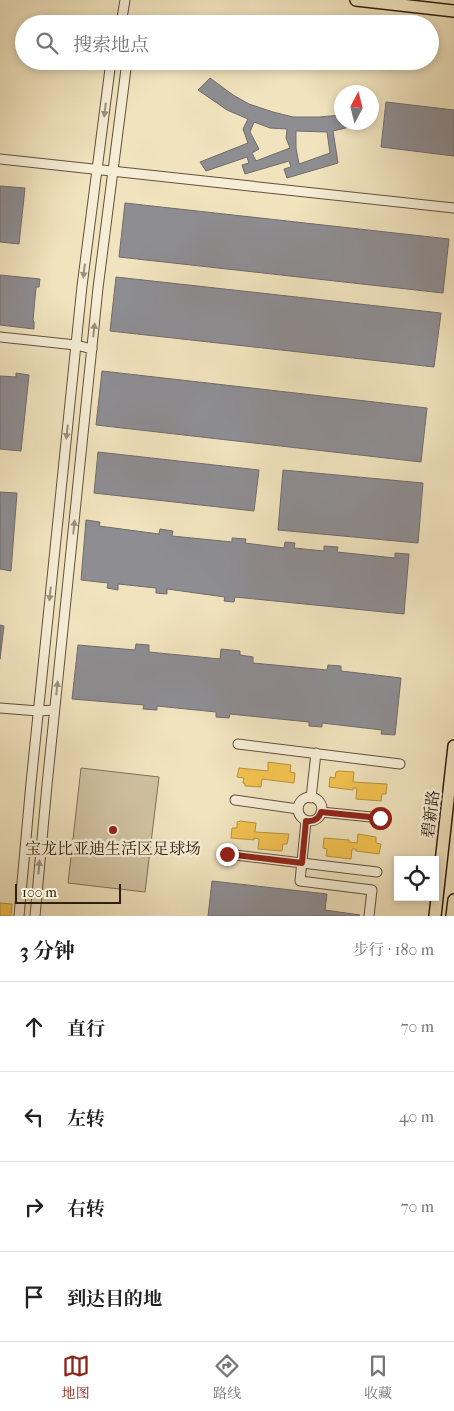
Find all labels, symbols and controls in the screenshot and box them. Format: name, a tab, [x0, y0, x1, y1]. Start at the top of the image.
search box	[15, 15, 439, 70]
icon: search	[33, 29, 61, 57]
text: 搜索地点	[73, 34, 149, 56]
north arrow	[334, 85, 379, 130]
one-way arrow	[101, 102, 109, 118]
one-way arrow	[80, 263, 88, 279]
one-way arrow	[90, 322, 98, 338]
one-way arrow	[63, 425, 71, 441]
one-way arrow	[70, 518, 78, 534]
one-way arrow	[46, 586, 54, 602]
one-way arrow	[53, 680, 61, 696]
street label: 碧新路	[418, 789, 443, 839]
route start	[369, 807, 392, 830]
marker: 宝龙比亚迪生活区足球场	[107, 824, 119, 836]
place label: 宝龙比亚迪生活区足球场	[25, 839, 201, 858]
route end	[216, 843, 239, 866]
map controls	[394, 856, 439, 901]
button: locate	[394, 856, 439, 901]
one-way arrow	[36, 859, 44, 875]
scale bar	[15, 881, 121, 904]
text: 100 m	[22, 884, 57, 901]
text: 3 分钟	[20, 939, 75, 963]
text: 步行 · 180 m	[353, 940, 434, 959]
icon: ahead	[20, 1013, 48, 1041]
text: 70 m	[401, 1017, 434, 1036]
text: 直行	[67, 1018, 105, 1040]
icon: left	[20, 1103, 48, 1131]
text: 40 m	[399, 1107, 434, 1126]
text: 左转	[67, 1108, 105, 1130]
icon: right	[20, 1193, 48, 1221]
text: 70 m	[401, 1197, 434, 1216]
text: 右转	[67, 1198, 105, 1220]
icon: arrive	[20, 1283, 48, 1311]
text: 到达目的地	[67, 1288, 162, 1310]
tab: 地图	[62, 1352, 90, 1402]
tab: 路线	[213, 1352, 241, 1402]
tab: 收藏	[364, 1352, 392, 1402]

